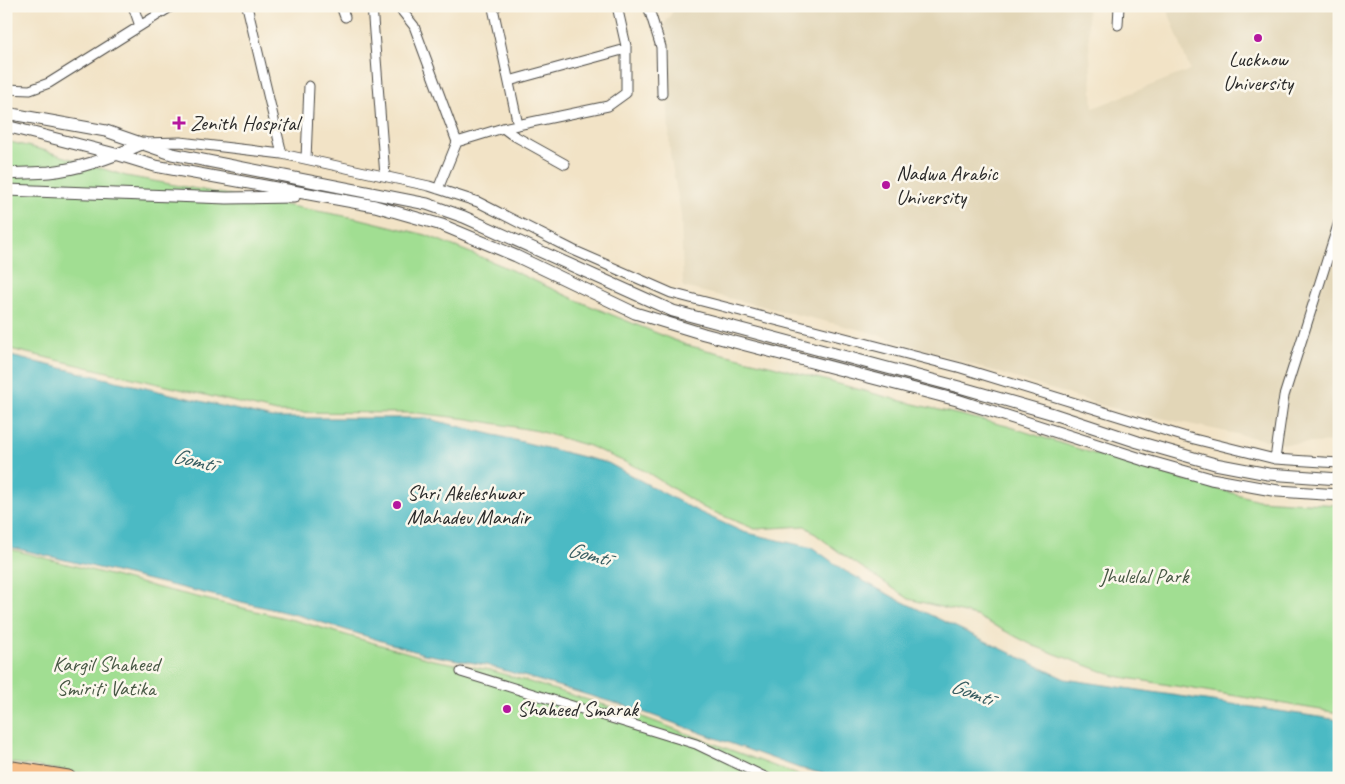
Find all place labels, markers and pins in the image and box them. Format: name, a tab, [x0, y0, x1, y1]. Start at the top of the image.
marker: Lucknow University	[1252, 32, 1264, 44]
place label: Lucknow University	[1223, 46, 1295, 96]
place label: Zenith Hospital	[190, 110, 303, 136]
marker: Zenith Hospital	[172, 116, 186, 130]
place label: Nadwa Arabic University	[896, 160, 999, 210]
marker: Nadwa Arabic University	[880, 179, 892, 191]
place label: Shri Akeleshwar Mahadev Mandir	[407, 480, 531, 530]
marker: Shri Akeleshwar Mahadev Mandir	[391, 499, 403, 511]
place label: Shaheed Smarak	[517, 696, 639, 722]
marker: Shaheed Smarak	[501, 703, 513, 715]

